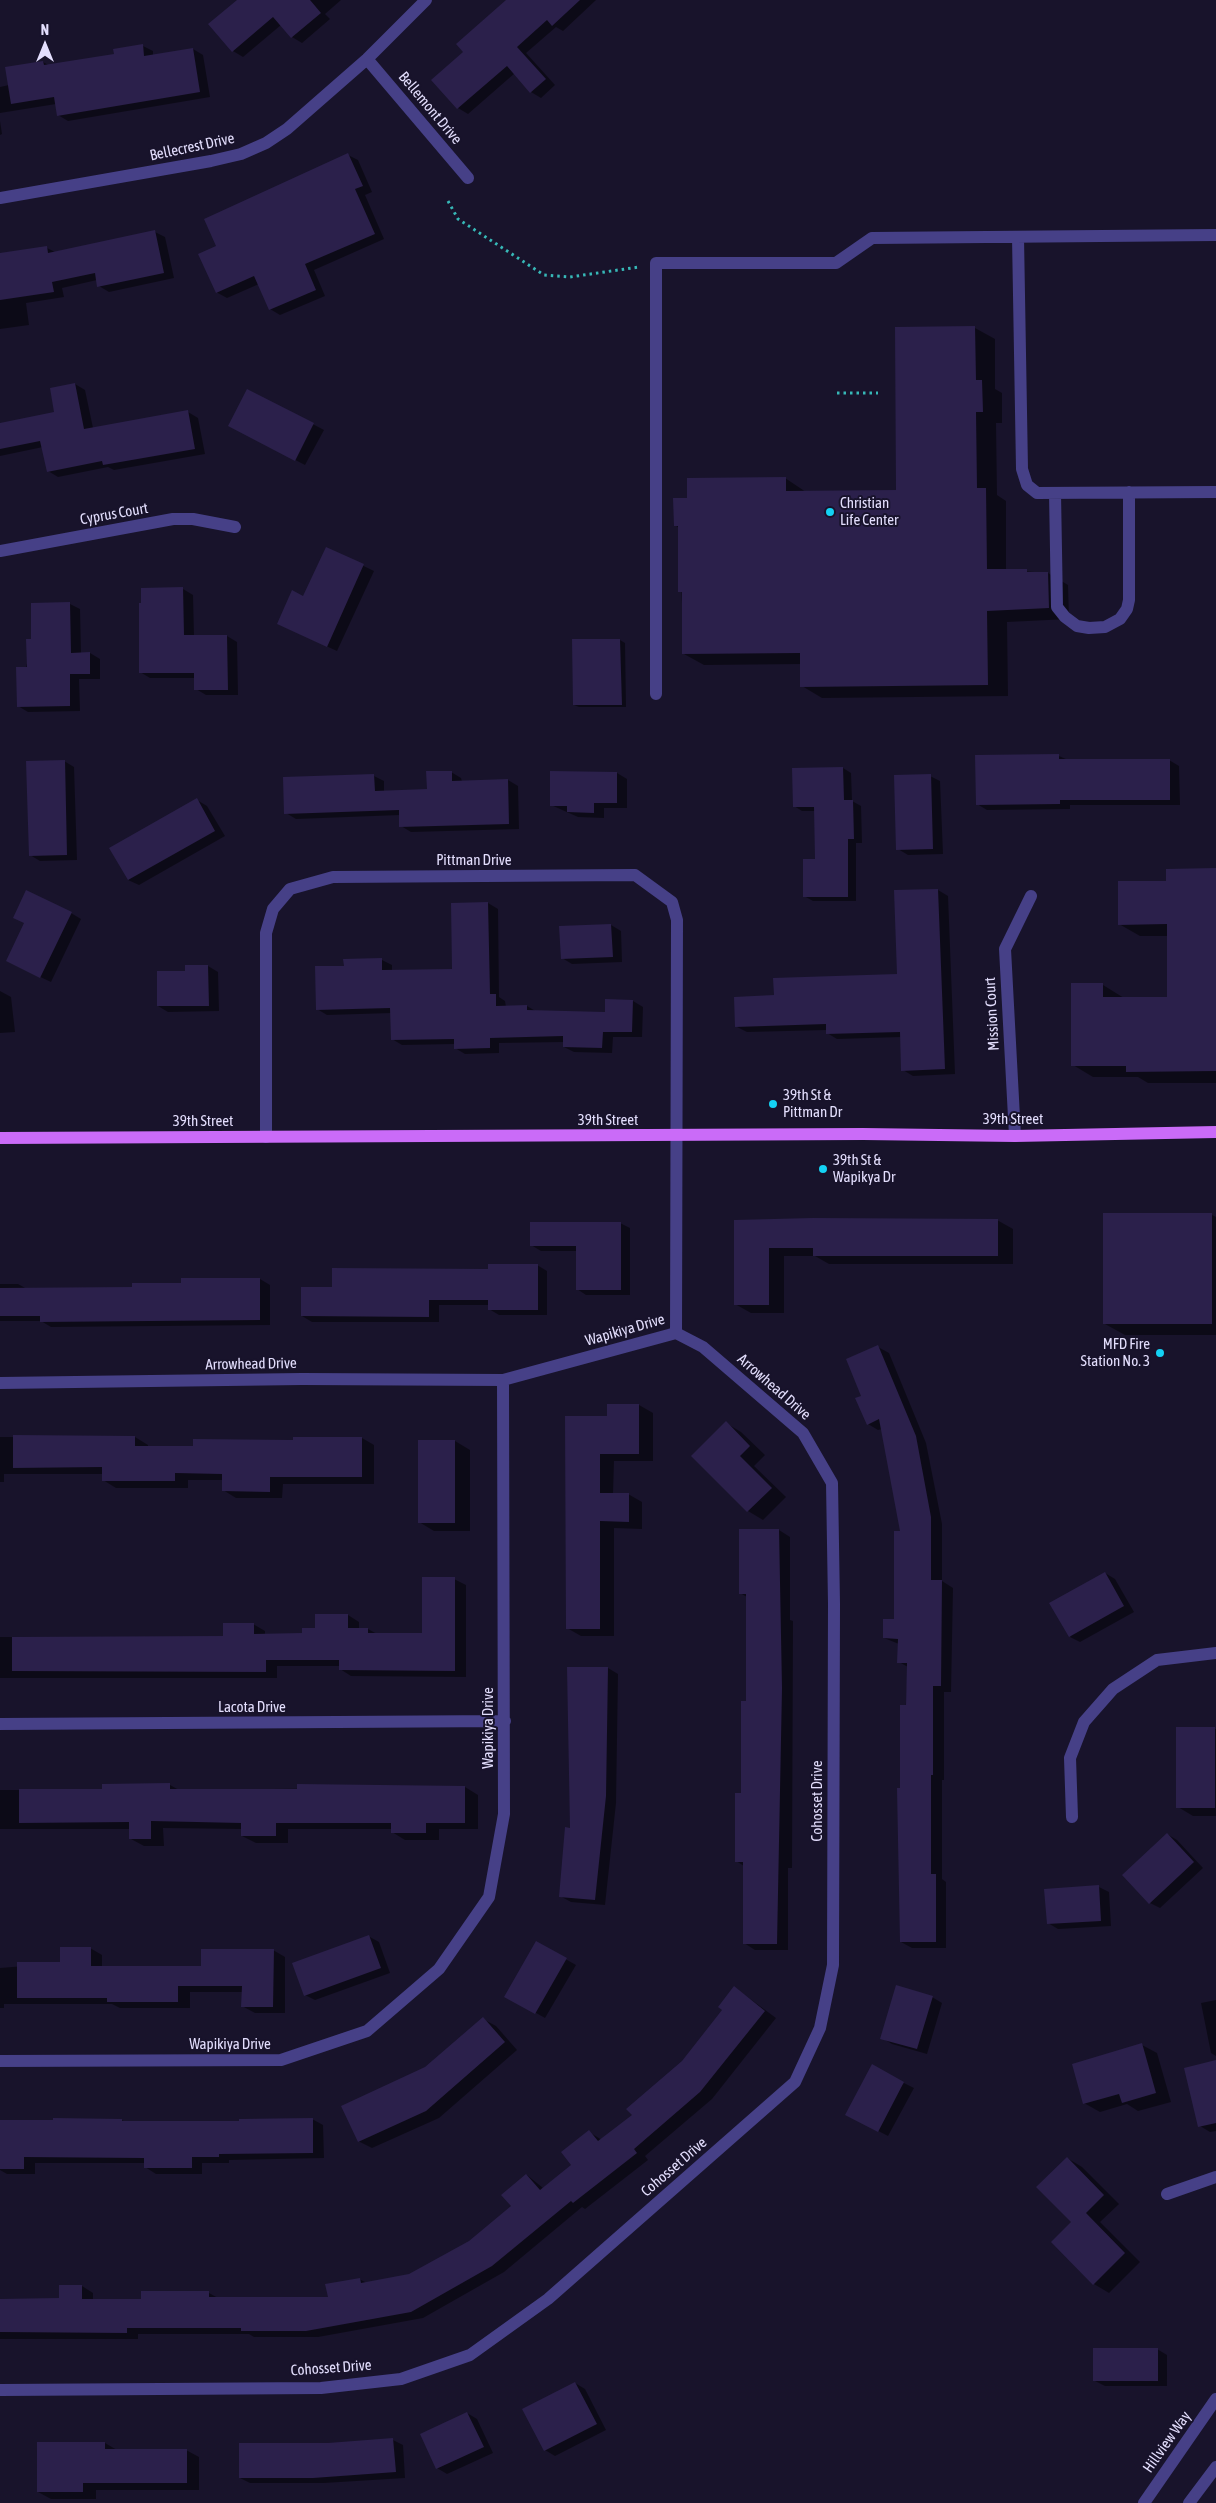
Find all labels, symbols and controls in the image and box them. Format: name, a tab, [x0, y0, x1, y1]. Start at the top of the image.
north arrow	[20, 20, 70, 70]
text: N	[41, 22, 49, 38]
street label: Bellemont Drive	[394, 68, 466, 148]
street label: Bellecrest Drive	[148, 129, 236, 165]
place label: Christian Life Center	[840, 494, 898, 529]
street label: Cyprus Court	[79, 499, 149, 529]
marker: Christian Life Center	[824, 506, 836, 518]
street label: Pittman Drive	[436, 851, 512, 869]
street label: Mission Court	[981, 977, 1003, 1051]
place label: 39th St & Pittman Dr	[783, 1086, 842, 1121]
marker: 39th St & Pittman Dr	[767, 1098, 779, 1110]
street label: 39th Street	[983, 1110, 1043, 1128]
street label: 39th Street	[578, 1111, 638, 1129]
street label: 39th Street	[173, 1112, 233, 1130]
place label: 39th St & Wapikya Dr	[833, 1151, 895, 1186]
marker: 39th St & Wapikya Dr	[817, 1163, 829, 1175]
street label: Wapikiya Drive	[583, 1310, 667, 1350]
place label: MFD Fire Station No. 3	[1081, 1335, 1150, 1370]
marker: MFD Fire Station No. 3	[1154, 1347, 1166, 1359]
street label: Arrowhead Drive	[734, 1350, 814, 1424]
street label: Arrowhead Drive	[205, 1354, 297, 1374]
street label: Wapikiya Drive	[479, 1687, 497, 1769]
street label: Lacota Drive	[218, 1698, 286, 1716]
street label: Cohosset Drive	[808, 1760, 826, 1842]
street label: Wapikiya Drive	[189, 2035, 271, 2053]
street label: Cohosset Drive	[638, 2134, 710, 2200]
street label: Cohosset Drive	[290, 2356, 372, 2380]
street label: Hillview Way	[1139, 2408, 1195, 2476]

